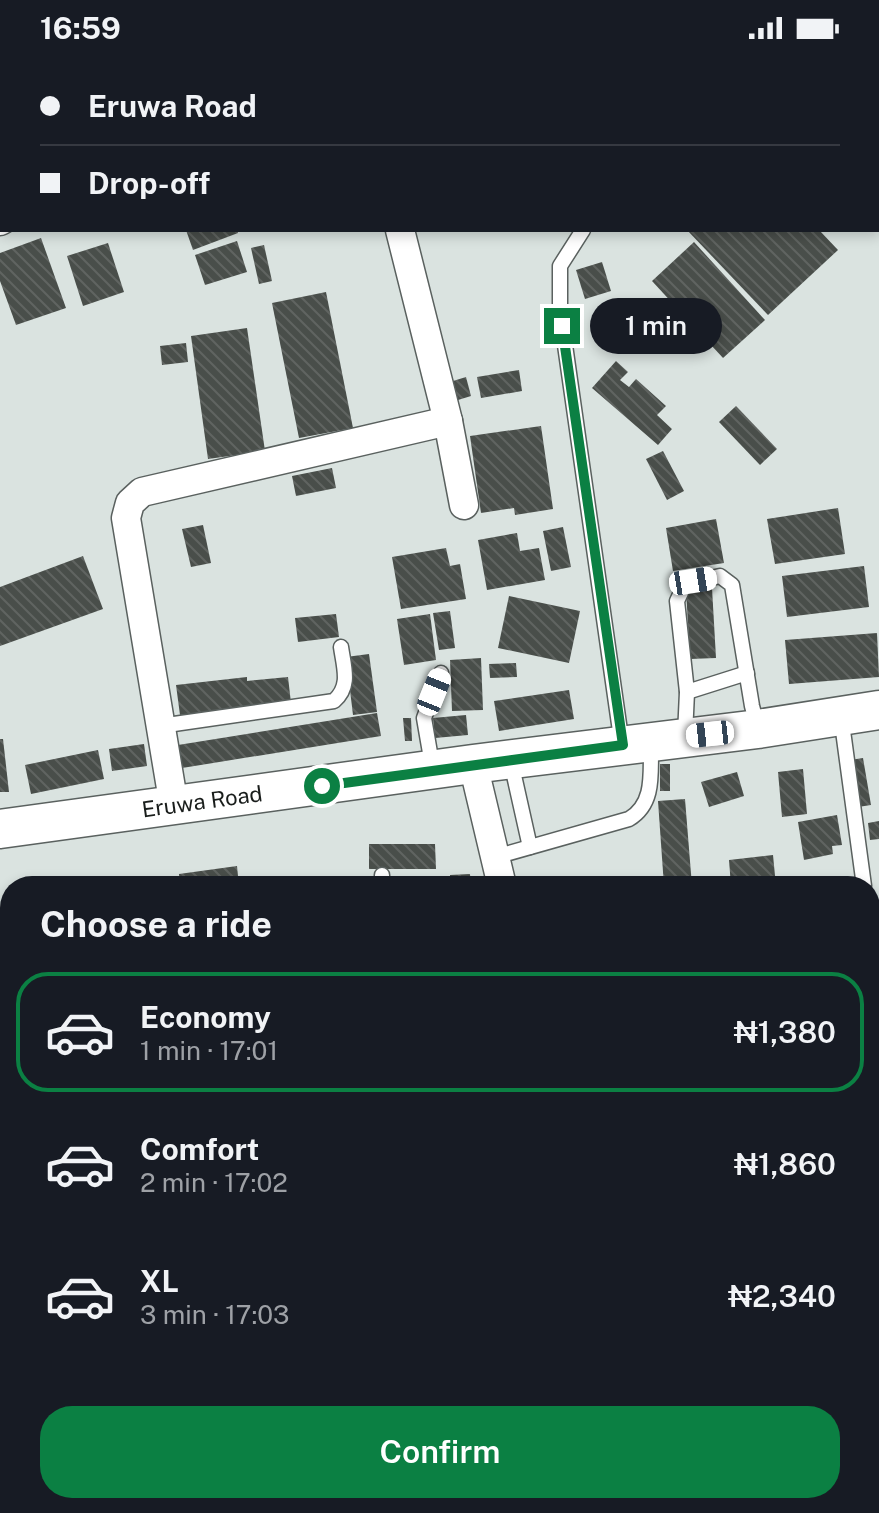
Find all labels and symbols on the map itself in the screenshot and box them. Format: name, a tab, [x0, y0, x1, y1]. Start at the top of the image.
callout: 1 min	[590, 298, 722, 354]
route end	[544, 308, 580, 344]
car	[667, 565, 719, 597]
car	[414, 665, 454, 719]
car	[685, 720, 735, 748]
route start	[304, 768, 340, 804]
street label: Eruwa Road	[140, 780, 264, 822]

